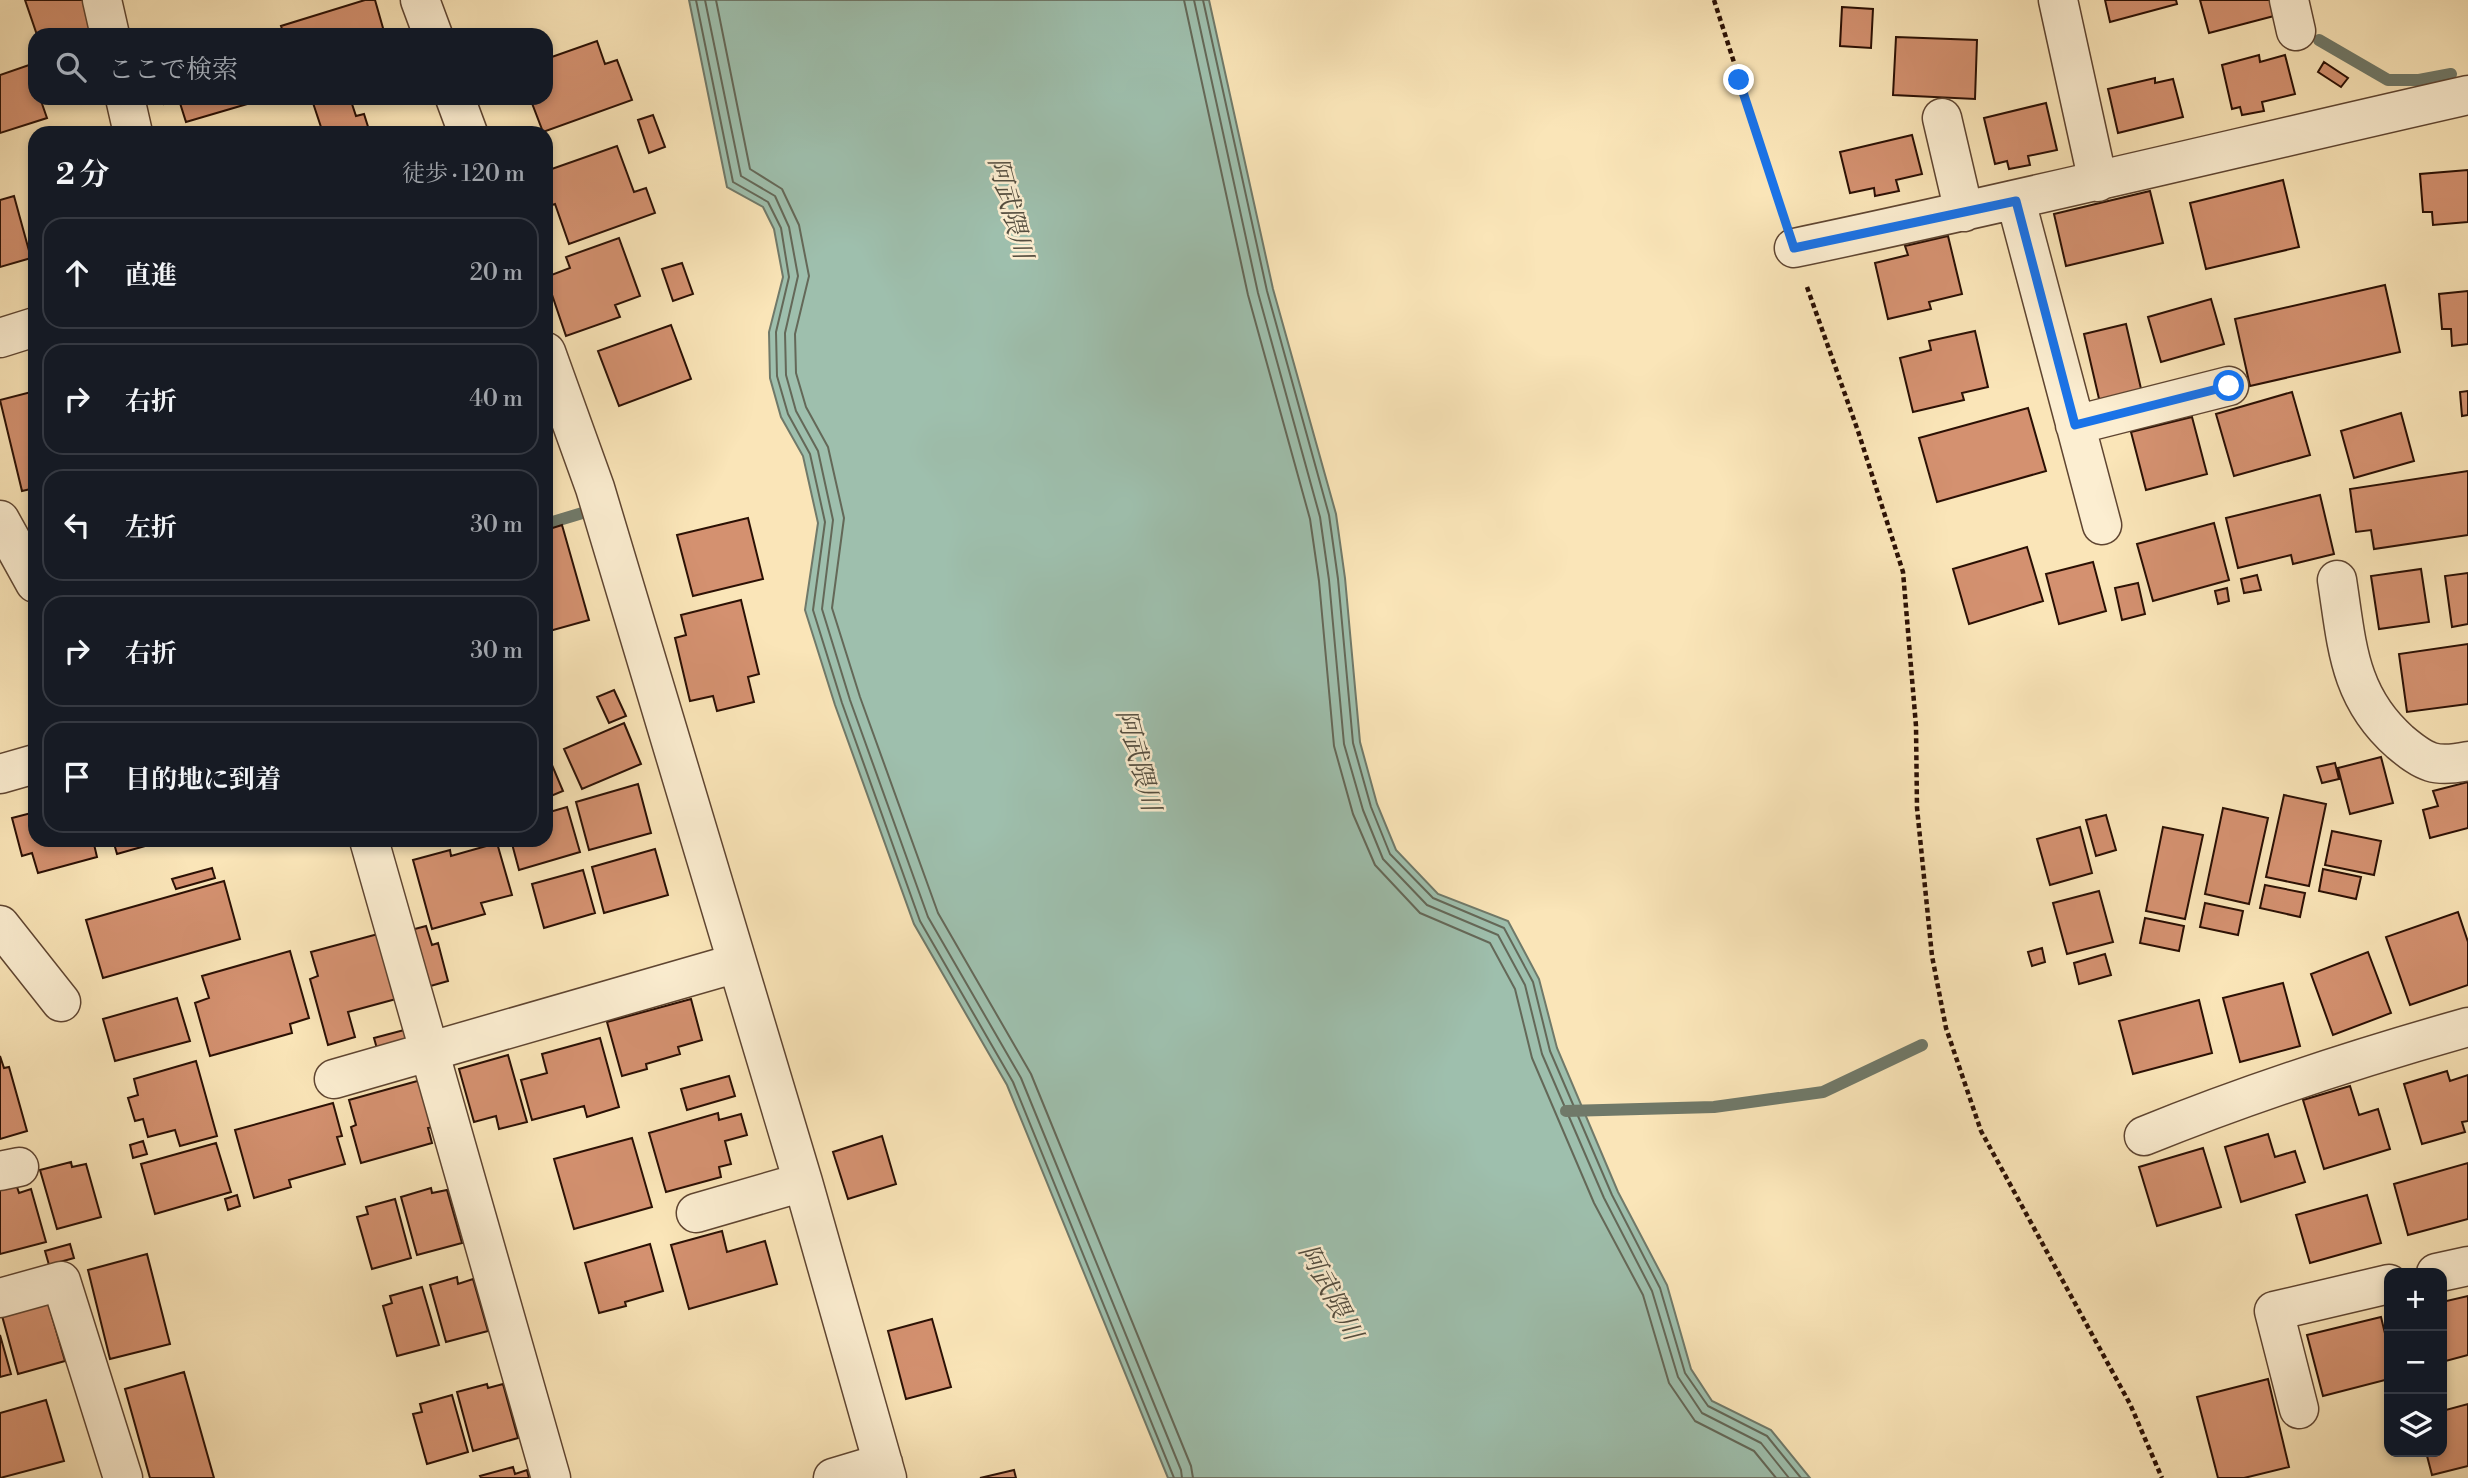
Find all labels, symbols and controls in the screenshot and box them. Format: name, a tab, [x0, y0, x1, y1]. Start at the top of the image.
search box	[28, 28, 553, 105]
icon: search	[52, 48, 90, 86]
text: ここで検索	[108, 54, 238, 86]
route end	[1723, 64, 1754, 95]
water label: 阿武隈川	[981, 154, 1040, 266]
text: 2 分	[56, 156, 110, 194]
text: 徒歩 · 120 m	[402, 160, 525, 188]
icon: ahead	[58, 254, 96, 292]
text: 20 m	[470, 259, 523, 287]
text: 直進	[125, 260, 177, 292]
route start	[2213, 370, 2244, 401]
icon: right	[58, 380, 96, 418]
text: 40 m	[469, 385, 523, 413]
text: 右折	[125, 386, 177, 418]
icon: left	[58, 506, 96, 544]
text: 30 m	[470, 511, 523, 539]
text: 左折	[125, 512, 177, 544]
icon: right	[58, 632, 96, 670]
text: 30 m	[470, 637, 523, 665]
text: 右折	[125, 638, 177, 670]
water label: 阿武隈川	[1109, 706, 1168, 818]
icon: arrive	[58, 758, 96, 796]
text: 目的地に到着	[125, 764, 281, 796]
water label: 阿武隈川	[1292, 1239, 1370, 1349]
map controls	[2384, 1268, 2447, 1457]
button: +	[2384, 1268, 2447, 1331]
button: −	[2384, 1331, 2447, 1394]
button: layers	[2384, 1394, 2447, 1457]

